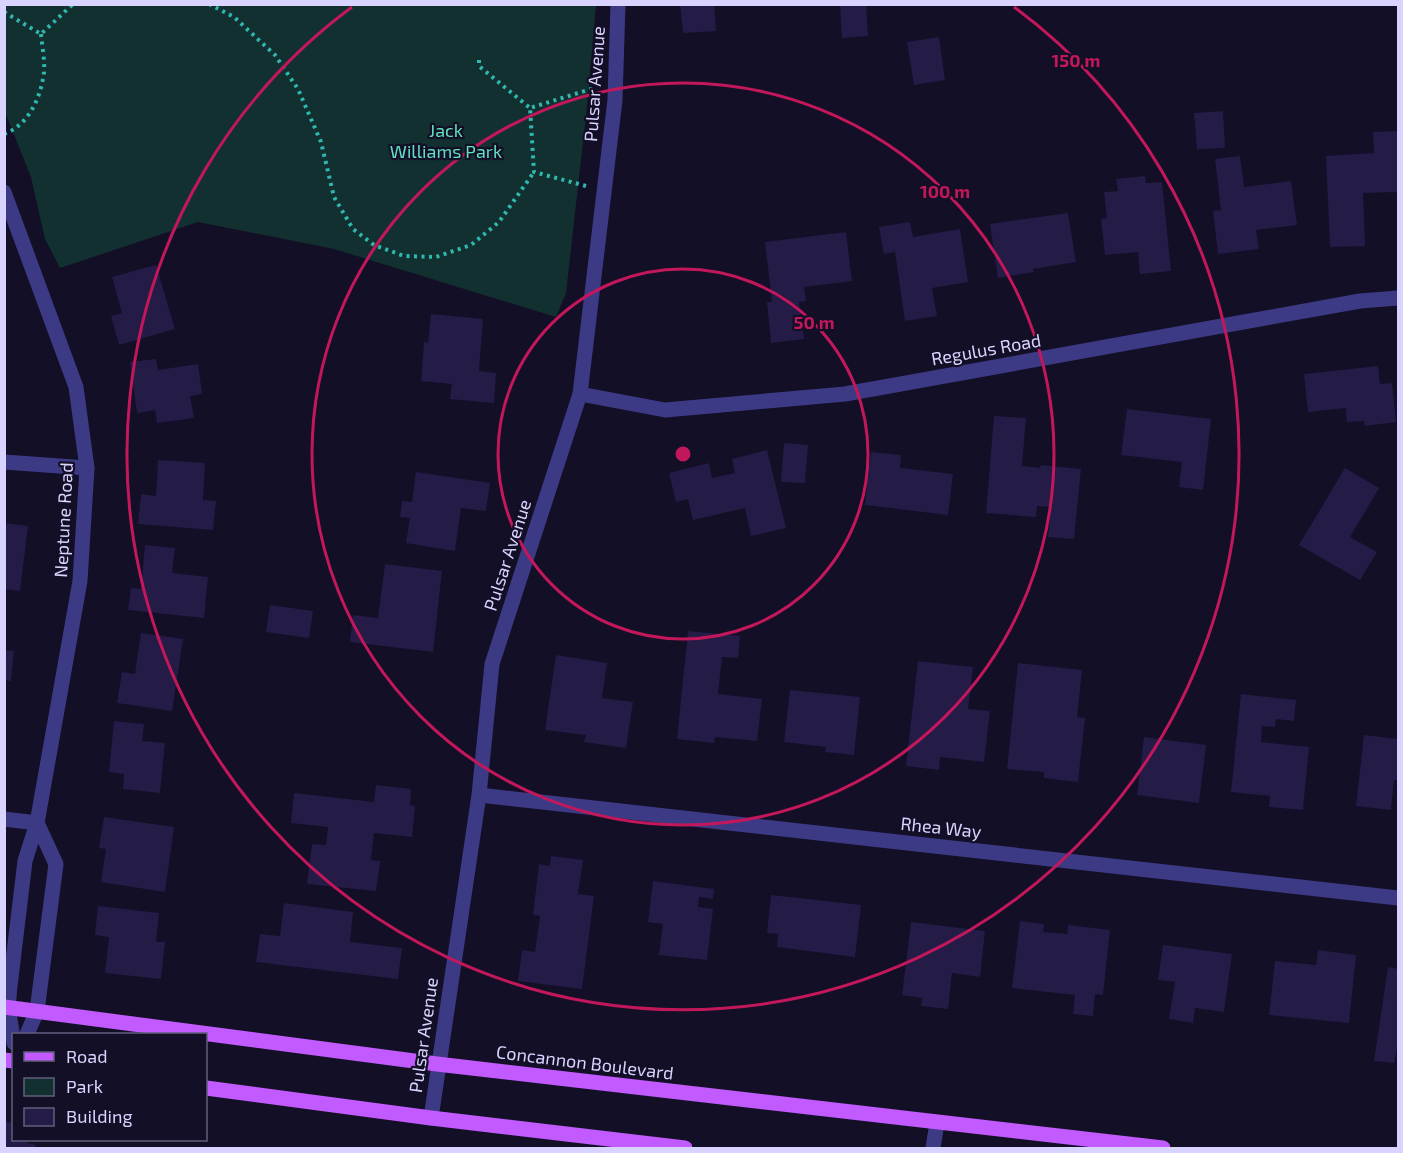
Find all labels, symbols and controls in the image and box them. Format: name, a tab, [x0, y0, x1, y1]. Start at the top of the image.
street label: Pulsar Avenue	[579, 25, 609, 143]
text: 150 m	[1052, 49, 1100, 71]
park label: Jack Williams Park	[390, 119, 502, 162]
text: 100 m	[920, 180, 970, 202]
text: 50 m	[793, 311, 835, 333]
street label: Regulus Road	[929, 329, 1043, 369]
centre of rings	[673, 444, 693, 464]
street label: Neptune Road	[49, 462, 77, 578]
street label: Pulsar Avenue	[479, 496, 535, 614]
street label: Rhea Way	[899, 812, 983, 842]
street label: Pulsar Avenue	[404, 976, 442, 1094]
legend	[12, 1033, 207, 1141]
street label: Concannon Boulevard	[495, 1040, 675, 1084]
text: Road	[66, 1045, 107, 1067]
text: Park	[66, 1075, 103, 1097]
text: Building	[66, 1105, 133, 1127]

